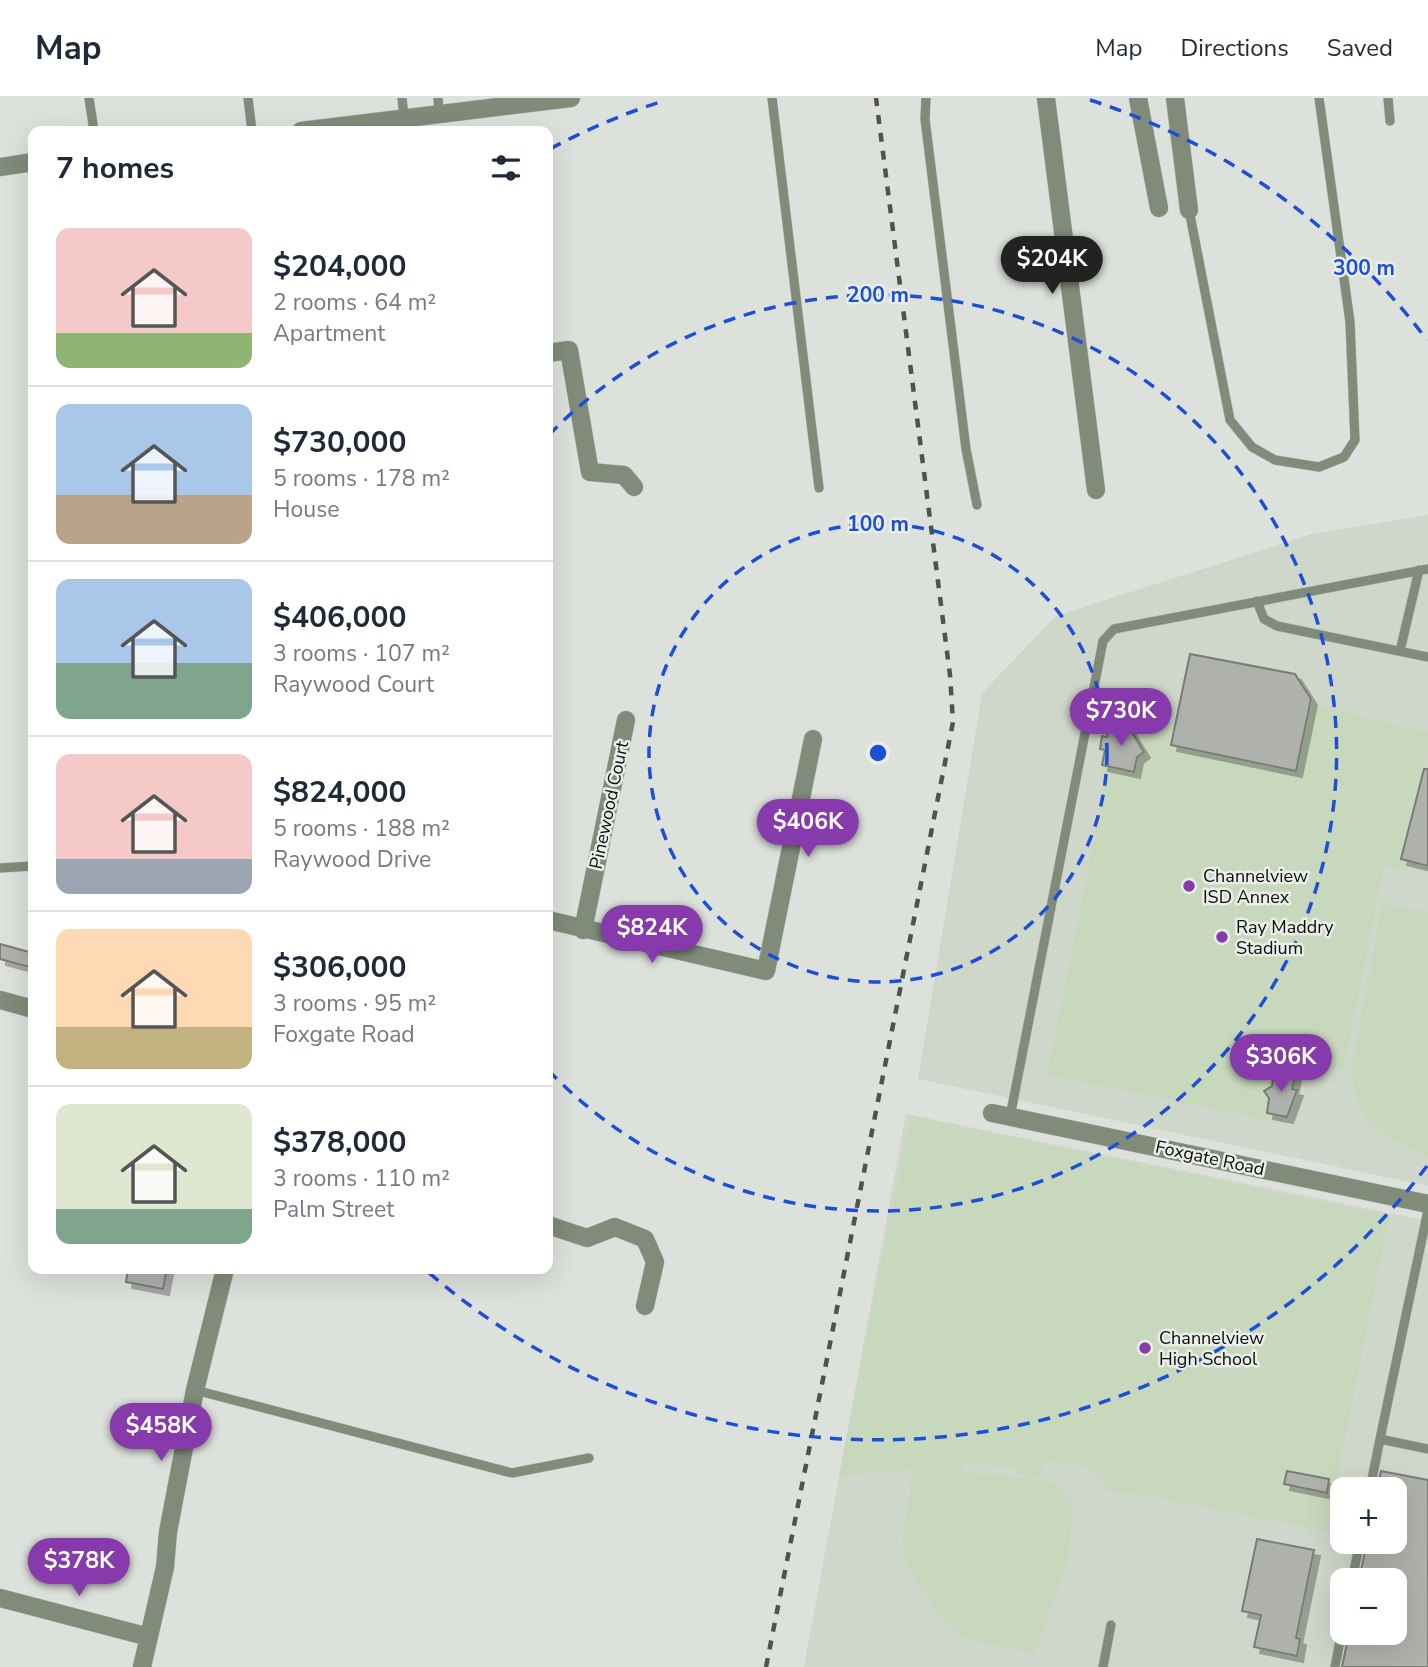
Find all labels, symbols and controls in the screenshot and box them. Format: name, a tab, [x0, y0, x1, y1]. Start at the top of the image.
text: Map	[35, 26, 102, 71]
text: Map	[1095, 32, 1142, 64]
text: Directions	[1180, 32, 1289, 64]
text: Saved	[1327, 32, 1393, 64]
text: 7 homes	[56, 148, 174, 189]
icon: filters	[487, 149, 525, 187]
pin: $204K	[1003, 236, 1101, 296]
text: $204K	[1017, 243, 1087, 274]
text: $204,000	[273, 246, 406, 287]
text: 300 m	[1333, 254, 1395, 282]
icon: home	[112, 256, 196, 340]
text: 200 m	[847, 281, 909, 309]
text: 2 rooms · 64 m²	[273, 287, 436, 318]
text: Apartment	[273, 318, 385, 349]
text: $730,000	[273, 422, 406, 463]
icon: home	[112, 432, 196, 516]
text: 5 rooms · 178 m²	[273, 463, 450, 494]
text: House	[273, 494, 340, 525]
text: 100 m	[847, 510, 909, 538]
text: $406,000	[273, 597, 406, 638]
icon: home	[112, 607, 196, 691]
text: 3 rooms · 107 m²	[273, 638, 450, 669]
text: Raywood Court	[273, 669, 434, 700]
pin: $730K	[1072, 688, 1170, 748]
text: $730K	[1086, 695, 1156, 726]
street label: Pinewood Court	[584, 738, 634, 871]
centre of rings	[866, 741, 890, 765]
text: $824,000	[273, 772, 406, 813]
icon: home	[112, 782, 196, 866]
pin: $406K	[759, 800, 857, 859]
text: $406K	[773, 806, 843, 837]
text: 5 rooms · 188 m²	[273, 813, 450, 844]
text: Raywood Drive	[273, 844, 431, 875]
place label: Channelview ISD Annex	[1203, 864, 1308, 909]
marker: Channelview ISD Annex	[1181, 878, 1197, 894]
pin: $824K	[603, 906, 701, 965]
text: $824K	[617, 912, 687, 943]
place label: Ray Maddry Stadium	[1236, 915, 1334, 960]
marker: Ray Maddry Stadium	[1214, 929, 1230, 945]
text: $306,000	[273, 947, 406, 988]
icon: home	[112, 957, 196, 1041]
text: 3 rooms · 95 m²	[273, 988, 436, 1019]
text: Foxgate Road	[273, 1019, 415, 1050]
pin: $306K	[1232, 1034, 1330, 1094]
text: $306K	[1246, 1041, 1316, 1072]
text: $378,000	[273, 1122, 406, 1163]
icon: home	[112, 1132, 196, 1216]
street label: Foxgate Road	[1153, 1135, 1267, 1181]
text: 3 rooms · 110 m²	[273, 1163, 450, 1194]
text: Palm Street	[273, 1194, 394, 1225]
place label: Channelview High School	[1159, 1326, 1264, 1371]
marker: Channelview High School	[1137, 1340, 1153, 1356]
pin: $458K	[112, 1404, 210, 1463]
text: $458K	[126, 1410, 196, 1441]
map controls	[1330, 1477, 1407, 1645]
button: +	[1330, 1477, 1407, 1554]
pin: $378K	[30, 1538, 128, 1598]
text: $378K	[44, 1545, 114, 1576]
button: −	[1330, 1568, 1407, 1645]

